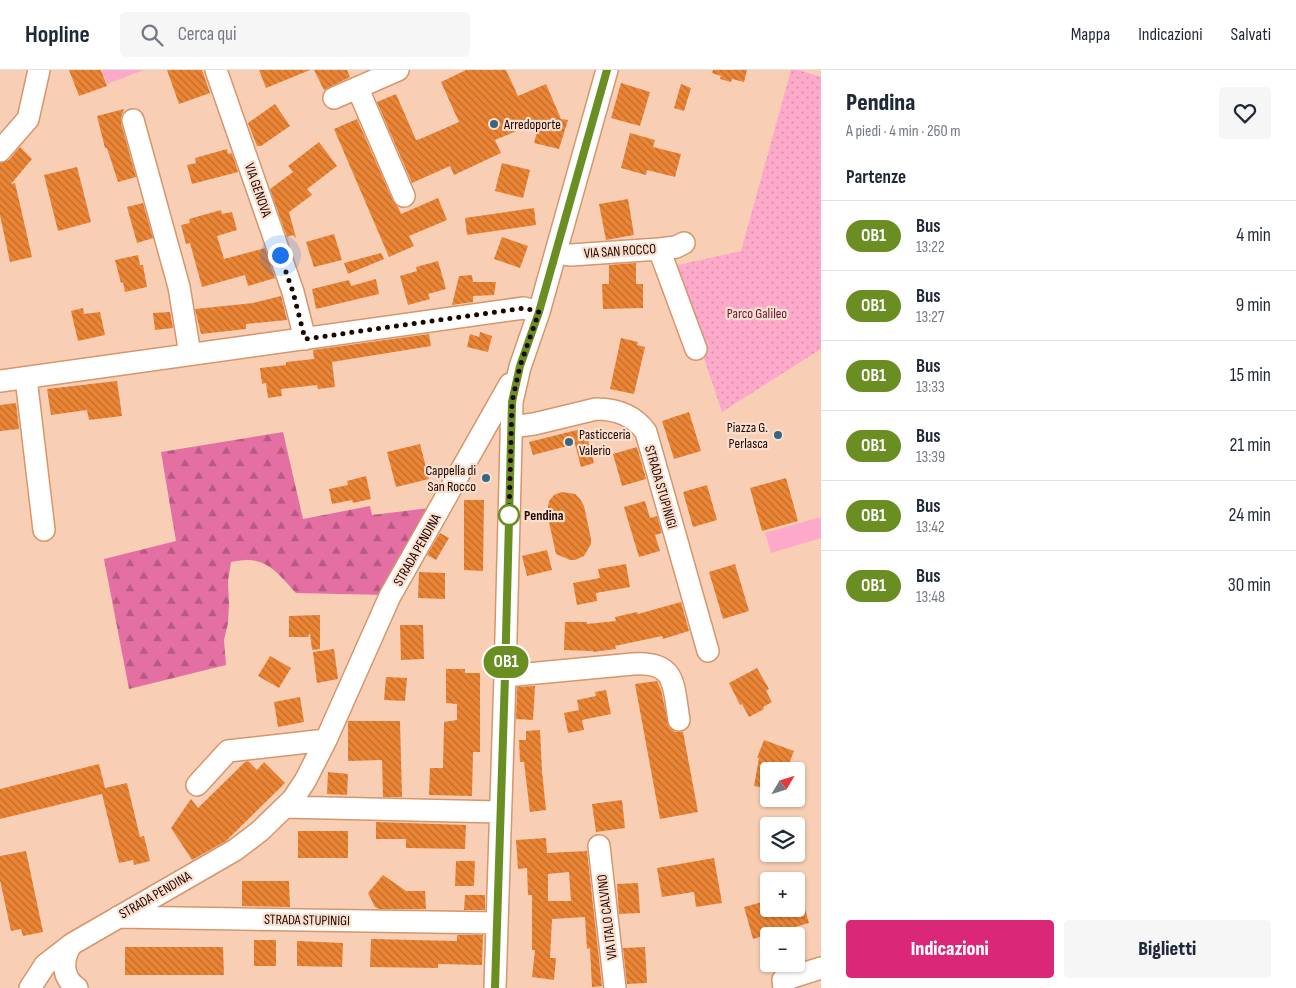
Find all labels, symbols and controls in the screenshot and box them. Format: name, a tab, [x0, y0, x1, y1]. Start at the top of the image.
search box	[120, 12, 470, 57]
text: Hopline	[25, 20, 90, 49]
icon: search	[138, 21, 166, 49]
text: Cerca qui	[178, 23, 237, 46]
text: Mappa	[1071, 24, 1110, 45]
text: Indicazioni	[1138, 24, 1203, 45]
text: Salvati	[1231, 24, 1271, 45]
button: heart	[1219, 87, 1271, 139]
text: Pendina	[846, 88, 915, 117]
place label: Arredoporte	[503, 116, 561, 133]
marker: Arredoporte	[488, 118, 500, 130]
text: A piedi · 4 min · 260 m	[846, 122, 961, 141]
street label: VIA GENOVA	[241, 161, 275, 220]
text: Partenze	[846, 166, 906, 189]
text: Bus	[916, 215, 941, 238]
text: 4 min	[1236, 224, 1271, 247]
text: OB1	[861, 225, 886, 246]
text: 13:22	[916, 238, 945, 257]
street label: VIA SAN ROCCO	[583, 240, 657, 262]
your location	[268, 243, 293, 268]
text: Bus	[916, 285, 941, 308]
text: 9 min	[1236, 294, 1271, 317]
text: OB1	[861, 295, 886, 316]
park label: Parco Galileo	[727, 305, 787, 322]
text: 13:27	[916, 308, 944, 327]
text: Bus	[916, 355, 941, 378]
text: 15 min	[1230, 364, 1271, 387]
text: OB1	[861, 365, 886, 386]
text: 13:33	[916, 378, 945, 397]
place label: Piazza G. Perlasca	[727, 419, 768, 452]
text: Bus	[916, 425, 941, 448]
place label: Pasticceria Valerio	[579, 426, 631, 459]
marker: Piazza G. Perlasca	[772, 429, 784, 441]
text: 21 min	[1230, 434, 1271, 457]
text: OB1	[861, 435, 886, 456]
marker: Pasticceria Valerio	[563, 436, 575, 448]
street label: STRADA STUPINIGI	[641, 443, 681, 531]
text: 13:39	[916, 448, 945, 467]
place label: Cappella di San Rocco	[426, 462, 476, 495]
marker: Cappella di San Rocco	[480, 472, 492, 484]
text: Bus	[916, 495, 941, 518]
marker: Pendina	[498, 504, 520, 526]
text: 24 min	[1228, 504, 1271, 527]
text: OB1	[861, 505, 886, 526]
place label: Pendina	[524, 507, 564, 524]
street label: STRADA PENDINA	[390, 510, 445, 589]
text: 13:42	[916, 518, 945, 537]
text: Bus	[916, 565, 941, 588]
text: 30 min	[1228, 574, 1271, 597]
text: OB1	[861, 575, 886, 596]
text: 13:48	[916, 588, 945, 607]
line badge: OB1	[477, 646, 535, 678]
text: OB1	[494, 651, 518, 672]
north arrow	[760, 762, 805, 808]
map controls	[760, 762, 805, 972]
button: layers	[760, 817, 805, 862]
street label: STRADA PENDINA	[116, 867, 195, 922]
button: +	[760, 872, 805, 917]
street label: VIA ITALO CALVINO	[593, 873, 621, 961]
street label: STRADA STUPINIGI	[264, 911, 350, 929]
button: Indicazioni	[846, 920, 1054, 978]
button: Biglietti	[1064, 920, 1271, 978]
button: −	[760, 927, 805, 972]

